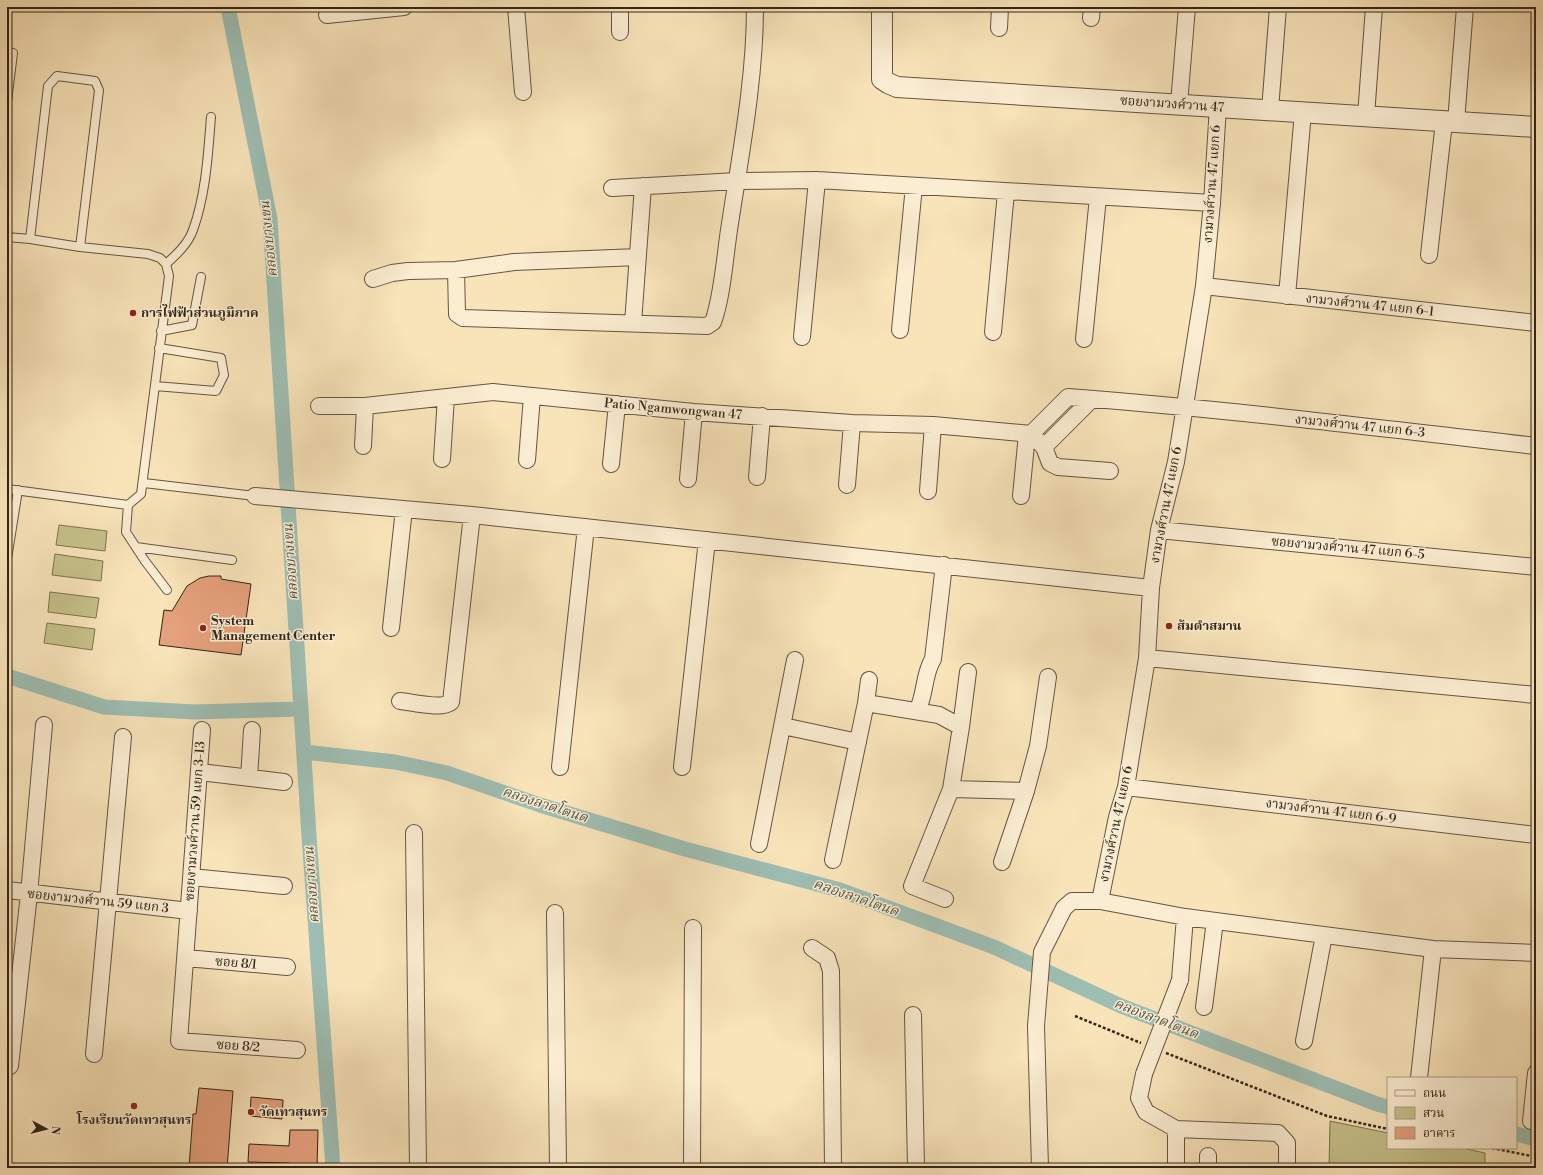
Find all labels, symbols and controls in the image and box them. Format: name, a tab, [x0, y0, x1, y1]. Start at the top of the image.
street label: ซอยงามวงศ์วาน 47	[1119, 92, 1225, 116]
street label: งามวงศ์วาน 47 แยก 6	[1200, 124, 1224, 244]
water label: คลองบางเขน	[256, 199, 282, 278]
street label: งามวงศ์วาน 47 แยก 6-1	[1305, 290, 1436, 320]
place label: การไฟฟ้าส่วนภูมิภาค	[141, 304, 259, 321]
marker: การไฟฟ้าส่วนภูมิภาค	[128, 308, 138, 318]
street label: Patio Ngamwongwan 47	[603, 395, 743, 423]
street label: งามวงศ์วาน 47 แยก 6-3	[1294, 411, 1426, 441]
street label: งามวงศ์วาน 47 แยก 6	[1147, 445, 1185, 565]
water label: คลองบางเขน	[279, 522, 303, 601]
street label: ซอยงามวงศ์วาน 47 แยก 6-5	[1271, 533, 1425, 563]
place label: System Management Center	[211, 613, 336, 644]
place label: ส้มตำสมาน	[1177, 618, 1242, 634]
marker: ส้มตำสมาน	[1164, 621, 1174, 631]
marker: System Management Center	[198, 623, 208, 633]
street label: ซอยงามวงศ์วาน 59 แยก 3-13	[181, 740, 209, 902]
street label: งามวงศ์วาน 47 แยก 6	[1096, 764, 1136, 884]
water label: คลองลาดโตนด	[500, 781, 592, 828]
street label: งามวงศ์วาน 47 แยก 6-9	[1265, 795, 1397, 827]
water label: คลองบางเขน	[300, 845, 324, 924]
water label: คลองลาดโตนด	[811, 873, 903, 921]
street label: ซอยงามวงศ์วาน 59 แยก 3	[26, 886, 170, 916]
street label: ซอย 8/1	[214, 953, 258, 973]
water label: คลองลาดโตนด	[1111, 993, 1202, 1044]
street label: ซอย 8/2	[216, 1036, 260, 1056]
legend	[1387, 1077, 1517, 1149]
text: ถนน	[1423, 1086, 1446, 1101]
marker: โรงเรียนวัดเทวสุนทร	[129, 1101, 139, 1111]
place label: วัดเทวสุนทร	[259, 1104, 328, 1120]
text: สวน	[1423, 1106, 1445, 1121]
marker: วัดเทวสุนทร	[246, 1107, 256, 1117]
north arrow	[26, 1109, 66, 1149]
place label: โรงเรียนวัดเทวสุนทร	[76, 1111, 192, 1128]
text: N	[47, 1125, 62, 1136]
text: อาคาร	[1423, 1126, 1455, 1141]

